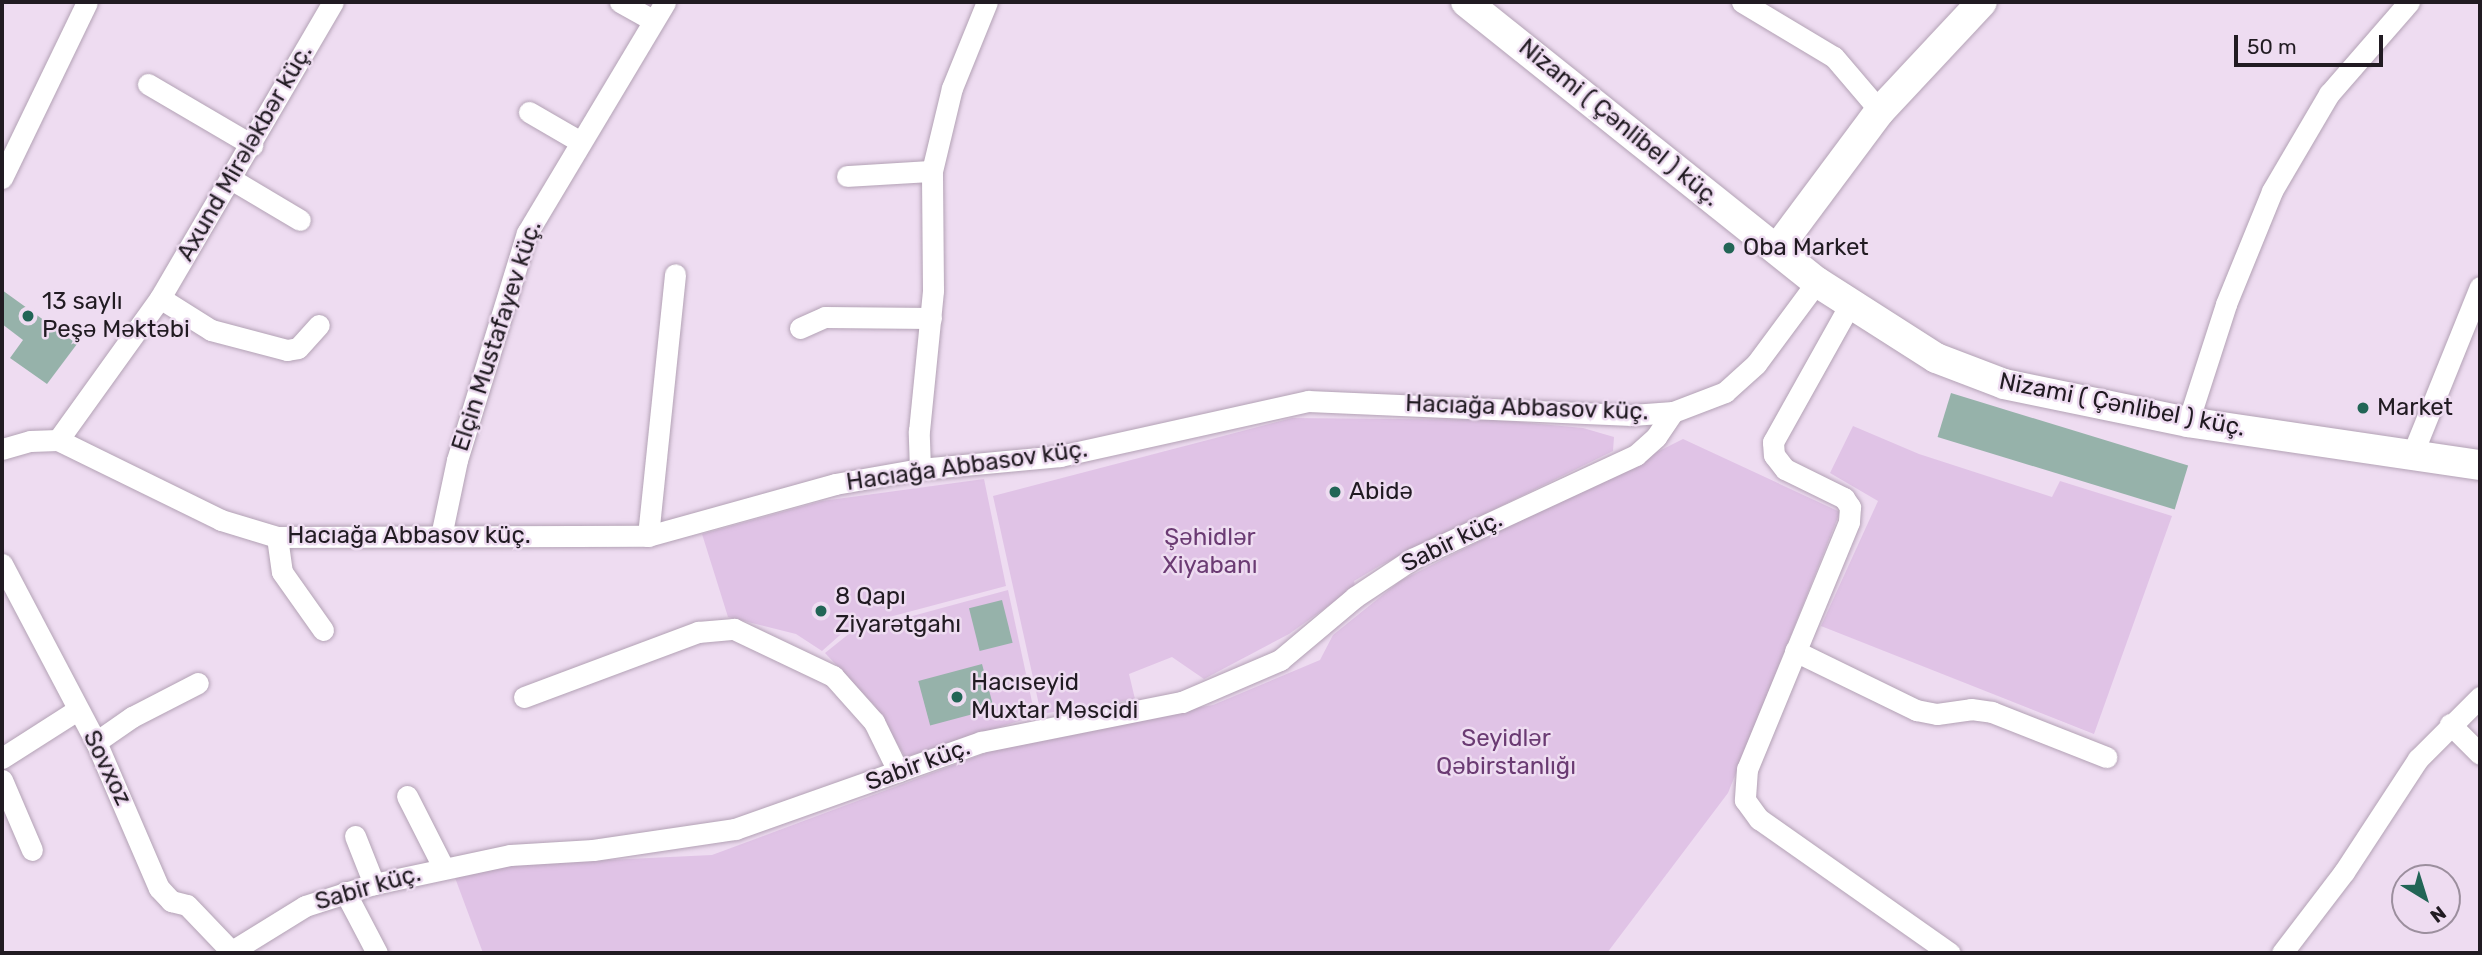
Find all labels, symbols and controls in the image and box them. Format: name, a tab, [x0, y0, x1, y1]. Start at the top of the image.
scale bar	[2237, 21, 2386, 65]
street label: Nizami ( Çənlibel ) küç.	[1513, 33, 1725, 213]
text: 50 m	[2247, 34, 2297, 59]
street label: Axund Mirələkbər küç.	[171, 39, 319, 267]
street label: Elçin Mustafayev küç.	[446, 217, 548, 455]
place label: Oba Market	[1743, 234, 1869, 262]
marker: Oba Market	[1721, 240, 1737, 256]
place label: 13 saylı Peşə Məktəbi	[42, 288, 190, 344]
marker: 13 saylı Peşə Məktəbi	[20, 308, 36, 324]
street label: Nizami ( Çənlibel ) küç.	[1997, 367, 2247, 443]
street label: Hacıağa Abbasov küç.	[1404, 389, 1650, 427]
place label: Market	[2377, 394, 2453, 422]
marker: Market	[2355, 400, 2371, 416]
street label: Hacıağa Abbasov küç.	[844, 435, 1090, 497]
place label: Abidə	[1349, 478, 1413, 506]
marker: Abidə	[1327, 484, 1343, 500]
street label: Sabir küç.	[1397, 505, 1507, 579]
street label: Hacıağa Abbasov küç.	[287, 522, 531, 550]
park label: Şəhidlər Xiyabanı	[1163, 524, 1257, 580]
place label: 8 Qapı Ziyarətgahı	[835, 583, 961, 639]
marker: 8 Qapı Ziyarətgahı	[813, 603, 829, 619]
place label: Hacıseyid Muxtar Məscidi	[971, 669, 1139, 725]
marker: Hacıseyid Muxtar Məscidi	[949, 689, 965, 705]
park label: Seyidlər Qəbirstanlığı	[1436, 725, 1576, 781]
street label: Sovxoz	[77, 726, 137, 810]
street label: Sabir küç.	[862, 733, 974, 797]
street label: Sabir küç.	[311, 859, 425, 917]
north arrow	[2391, 864, 2461, 934]
text: N	[2426, 901, 2450, 928]

